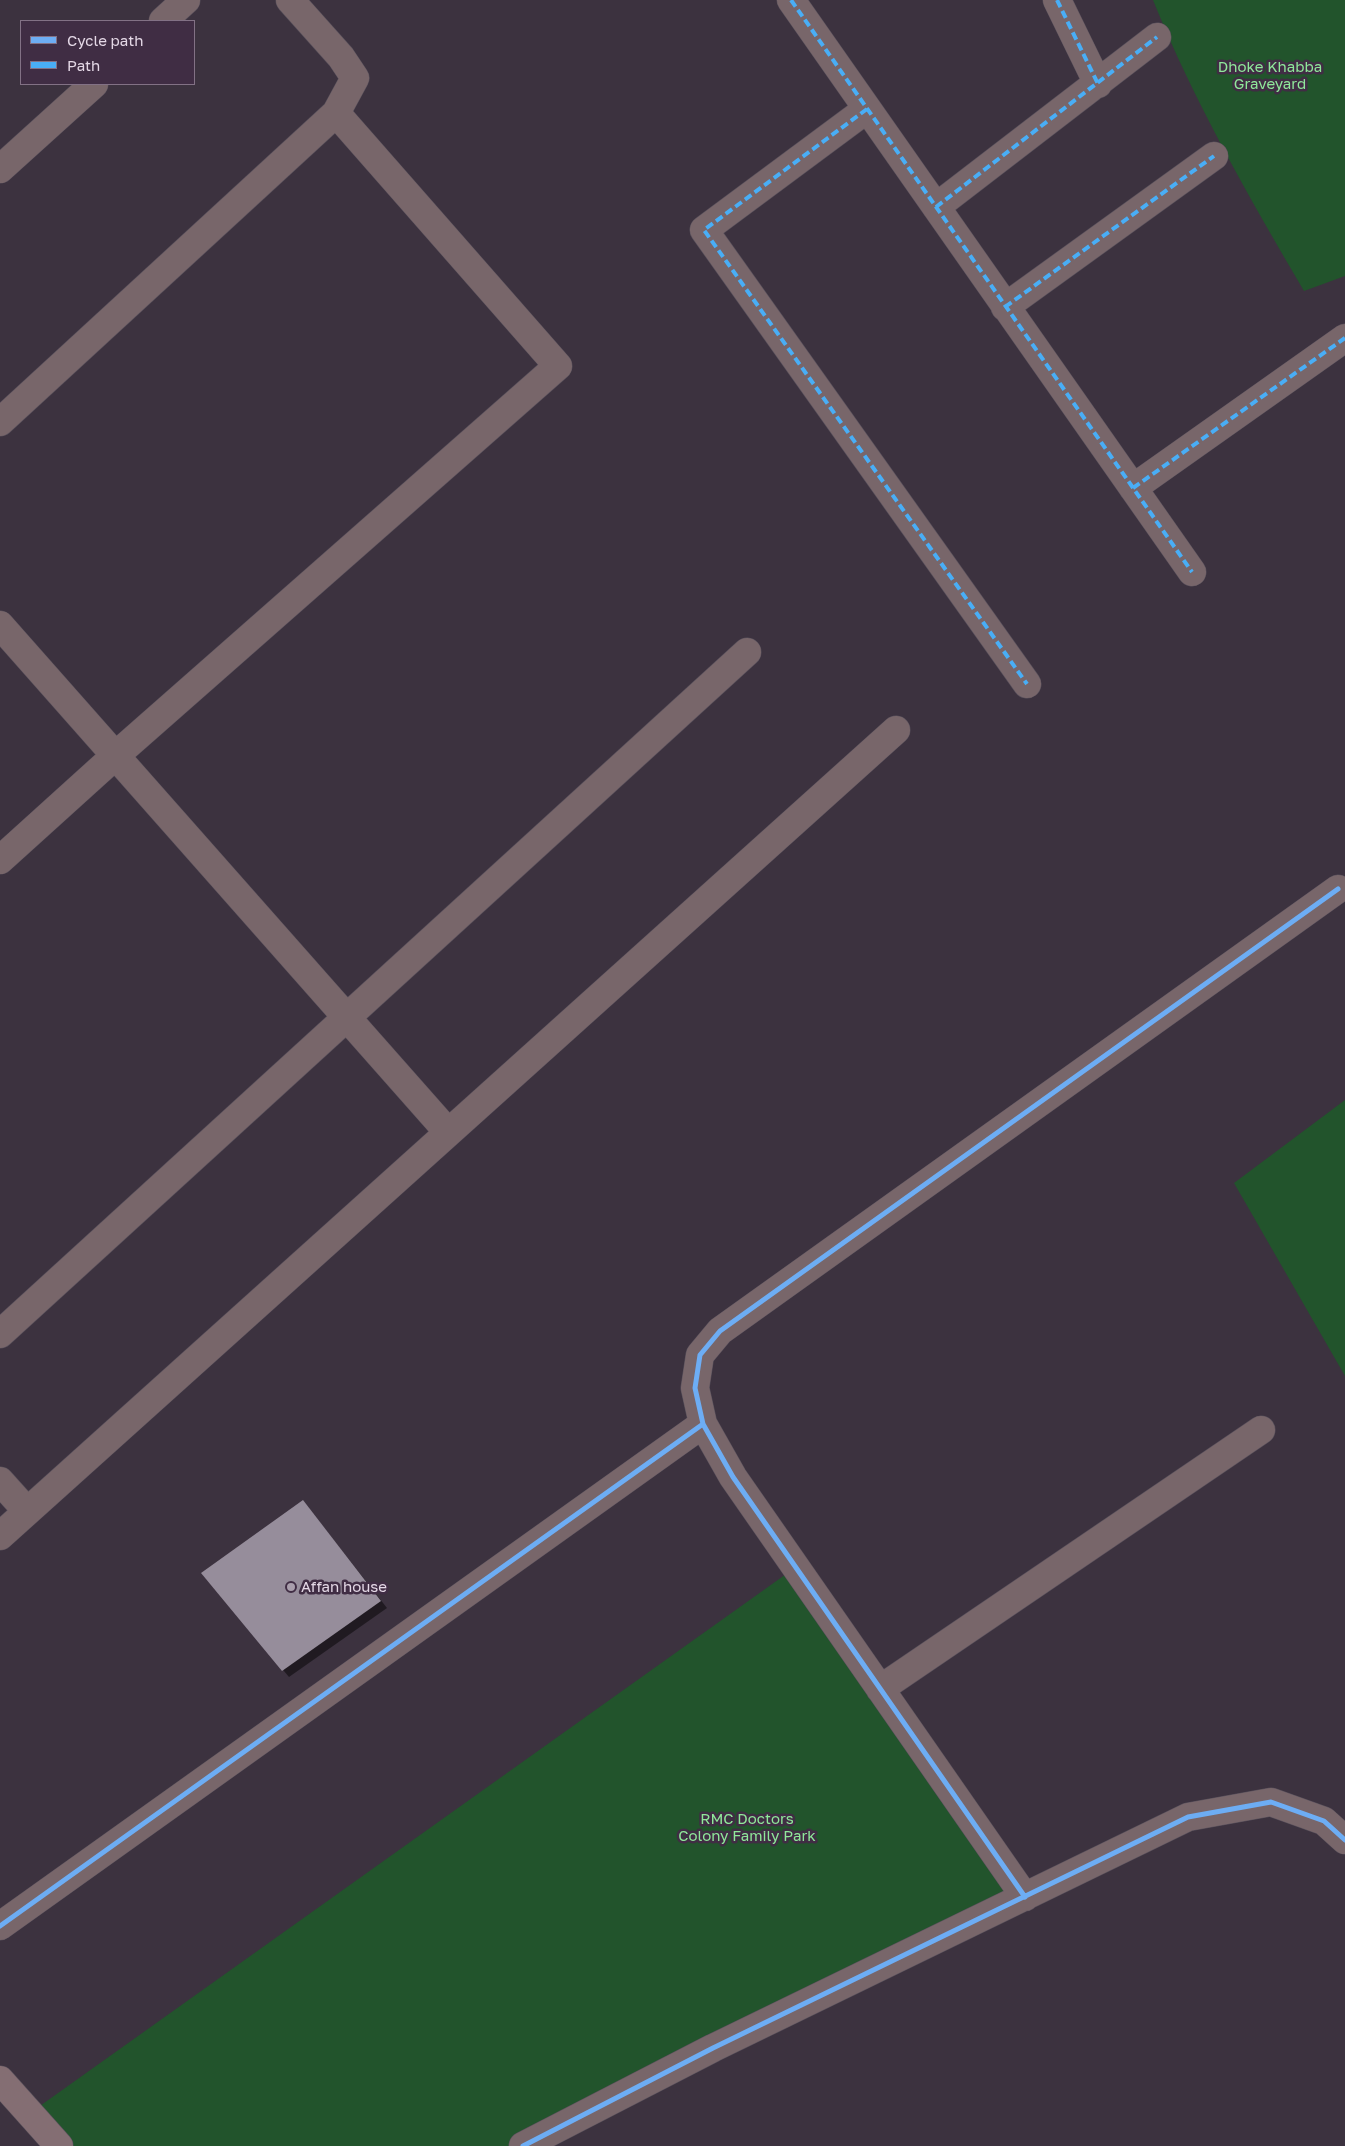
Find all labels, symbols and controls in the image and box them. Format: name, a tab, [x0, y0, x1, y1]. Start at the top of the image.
legend	[20, 20, 195, 85]
text: Cycle path	[67, 31, 143, 49]
text: Path	[67, 56, 100, 74]
park label: Dhoke Khabba Graveyard	[1218, 58, 1322, 93]
place label: Affan house	[301, 1578, 387, 1596]
marker: Affan house	[285, 1581, 297, 1593]
park label: RMC Doctors Colony Family Park	[678, 1810, 816, 1845]

